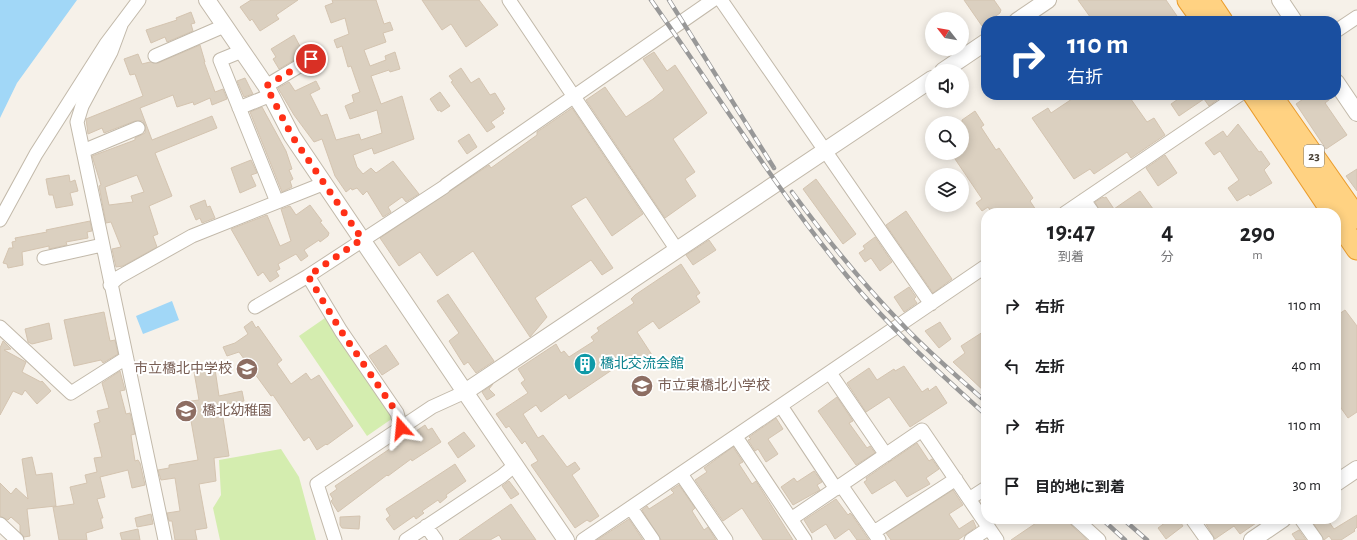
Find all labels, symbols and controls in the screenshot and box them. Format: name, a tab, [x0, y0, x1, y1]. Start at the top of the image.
north arrow	[925, 12, 969, 56]
map controls	[925, 12, 969, 212]
text: 110 m	[1067, 31, 1129, 59]
icon: right	[1001, 32, 1053, 84]
pin	[294, 42, 328, 76]
icon: arrive	[300, 48, 322, 70]
button: sound	[925, 64, 969, 108]
text: 右折	[1067, 69, 1103, 87]
button: search	[925, 116, 969, 160]
road number: 23	[1304, 145, 1324, 167]
button: layers	[925, 168, 969, 212]
text: 19:47	[1047, 220, 1095, 244]
text: 4	[1161, 220, 1173, 244]
text: 290	[1240, 222, 1275, 246]
text: m	[1252, 249, 1263, 262]
text: 到着	[1058, 251, 1084, 264]
text: 分	[1161, 251, 1174, 264]
icon: right	[1001, 295, 1023, 317]
text: 110 m	[1288, 298, 1321, 313]
text: 右折	[1035, 300, 1065, 315]
building icon: 橋北交流会館	[572, 351, 598, 377]
place label: 橋北交流会館	[600, 355, 684, 371]
icon: left	[1001, 355, 1023, 377]
school or university icon: 市立橋北中学校	[234, 356, 260, 382]
text: 40 m	[1291, 358, 1321, 373]
place label: 市立橋北中学校	[134, 360, 232, 376]
text: 左折	[1035, 360, 1065, 375]
school or university icon: 市立東橋北小学校	[629, 373, 655, 399]
place label: 市立東橋北小学校	[658, 377, 770, 393]
school or university icon: 橋北幼稚園	[173, 398, 199, 424]
place label: 橋北幼稚園	[202, 402, 272, 418]
position arrow	[380, 407, 422, 449]
icon: right	[1001, 415, 1023, 437]
text: 110 m	[1288, 418, 1321, 433]
text: 右折	[1035, 420, 1065, 435]
icon: arrive	[1001, 475, 1023, 497]
text: 30 m	[1292, 478, 1321, 493]
text: 目的地に到着	[1035, 480, 1125, 495]

